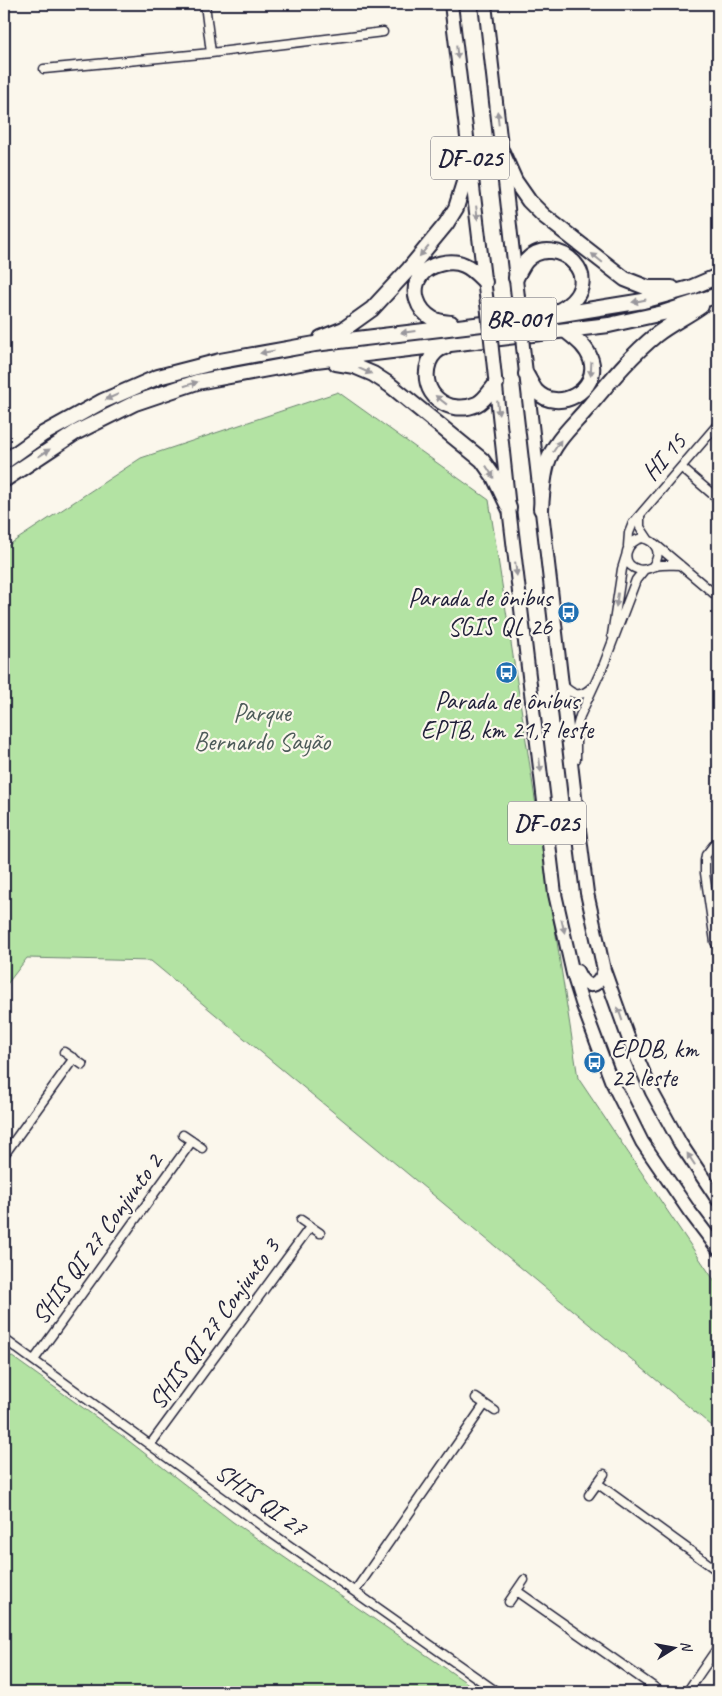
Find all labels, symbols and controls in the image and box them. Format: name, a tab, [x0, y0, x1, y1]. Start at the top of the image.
one-way arrow	[453, 44, 461, 60]
one-way arrow	[494, 110, 502, 126]
road number: DF-025	[431, 136, 509, 180]
one-way arrow	[473, 206, 481, 222]
one-way arrow	[418, 244, 429, 257]
one-way arrow	[591, 253, 604, 264]
road number: BR-001	[482, 298, 556, 340]
one-way arrow	[630, 298, 646, 306]
one-way arrow	[400, 328, 416, 336]
one-way arrow	[259, 349, 275, 357]
one-way arrow	[586, 362, 594, 378]
one-way arrow	[358, 367, 372, 375]
one-way arrow	[183, 380, 198, 388]
one-way arrow	[105, 394, 119, 402]
one-way arrow	[434, 395, 447, 406]
one-way arrow	[494, 400, 502, 416]
street label: HI 15	[635, 425, 694, 487]
one-way arrow	[552, 439, 562, 453]
one-way arrow	[37, 448, 51, 458]
one-way arrow	[486, 466, 495, 479]
one-way arrow	[512, 562, 520, 578]
place label: Parada de ônibus SGIS QL 26	[408, 582, 554, 643]
one-way arrow	[613, 592, 621, 608]
bus stop icon: Parada de ônibus SGIS QL 26	[556, 600, 580, 624]
bus stop icon: Parada de ônibus EPTB, km 21,7 leste	[495, 660, 519, 684]
place label: Parada de ônibus EPTB, km 21,7 leste	[421, 685, 595, 746]
park label: Parque Bernardo Sayão	[194, 697, 331, 758]
one-way arrow	[536, 758, 544, 774]
road number: DF-025	[508, 801, 586, 844]
one-way arrow	[559, 919, 567, 934]
one-way arrow	[616, 1006, 623, 1021]
place label: EPDB, km 22 leste	[611, 1033, 700, 1094]
bus stop icon: EPDB, km 22 leste	[583, 1051, 607, 1075]
street label: SHIS QI 27 Conjunto 2	[24, 1146, 171, 1331]
one-way arrow	[686, 1153, 696, 1166]
street label: SHIS QI 27 Conjunto 3	[141, 1231, 288, 1416]
street label: SHIS QI 27	[209, 1456, 315, 1545]
north arrow	[650, 1624, 700, 1674]
text: N	[677, 1640, 696, 1654]

